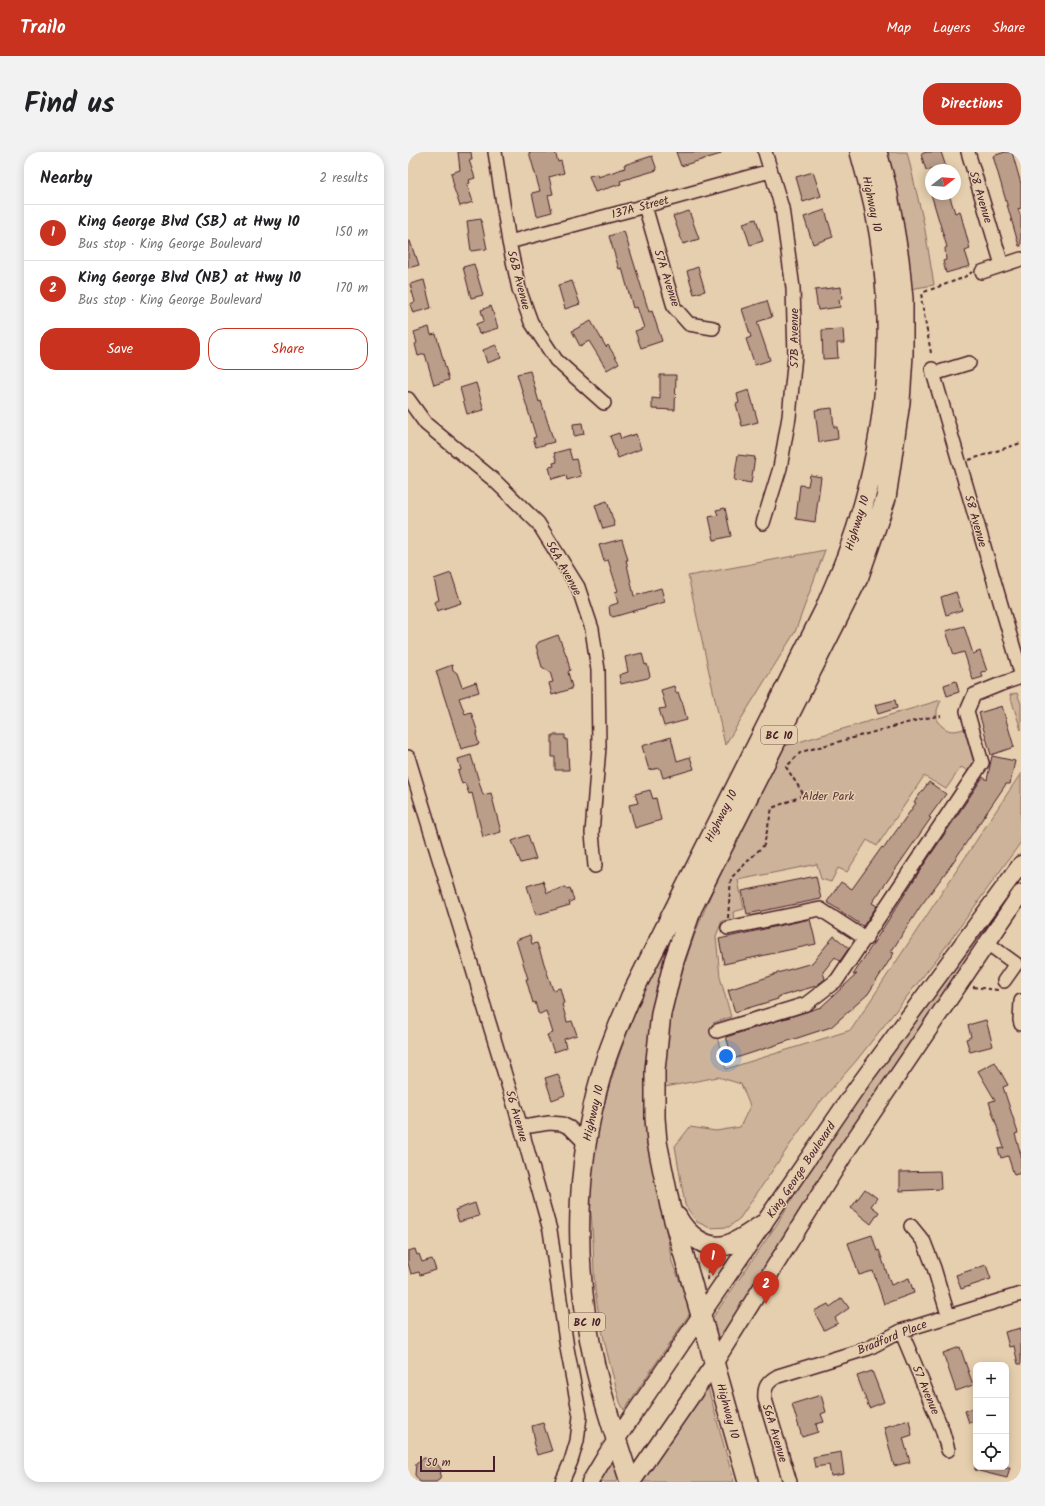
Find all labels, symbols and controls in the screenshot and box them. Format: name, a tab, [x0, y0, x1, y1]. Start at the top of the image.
text: Trailo	[20, 13, 66, 43]
text: Map	[887, 17, 911, 39]
text: Layers	[933, 17, 971, 39]
text: Share	[993, 17, 1025, 39]
text: Find us	[24, 82, 115, 127]
button: Directions	[923, 83, 1021, 125]
north arrow	[925, 164, 961, 200]
text: Nearby	[40, 165, 92, 192]
text: 2 results	[320, 168, 368, 189]
street label: 58 Avenue	[964, 169, 998, 226]
street label: Highway 10	[856, 174, 887, 234]
street label: 137A Street	[609, 191, 671, 224]
text: King George Blvd (SB) at Hwy 10	[78, 210, 300, 234]
text: 1	[51, 222, 55, 243]
text: 150 m	[335, 222, 368, 243]
text: Bus stop · King George Boulevard	[78, 234, 262, 255]
street label: 57A Avenue	[648, 247, 685, 310]
street label: 56B Avenue	[501, 248, 536, 313]
text: King George Blvd (NB) at Hwy 10	[78, 266, 301, 290]
text: 2	[49, 278, 57, 299]
text: 170 m	[336, 278, 368, 299]
text: Bus stop · King George Boulevard	[78, 290, 262, 311]
street label: 57B Avenue	[785, 308, 804, 368]
button: Save	[40, 328, 200, 370]
button: Share	[208, 328, 368, 370]
street label: Highway 10	[840, 493, 875, 553]
street label: 58 Avenue	[959, 493, 992, 550]
street label: 56A Avenue	[541, 537, 587, 600]
road number: BC 10	[761, 726, 797, 744]
street label: Highway 10	[700, 787, 743, 846]
park label: Alder Park	[802, 787, 854, 806]
your location	[716, 1046, 736, 1066]
street label: Highway 10	[578, 1083, 609, 1143]
street label: 56 Avenue	[500, 1088, 533, 1145]
street label: King George Boulevard	[762, 1117, 841, 1222]
pin: 1	[700, 1243, 726, 1276]
pin: 2	[753, 1271, 779, 1304]
road number: BC 10	[569, 1313, 605, 1331]
street label: Bradford Place	[854, 1315, 931, 1360]
street label: 57 Avenue	[907, 1362, 945, 1418]
map controls	[973, 1362, 1009, 1470]
button: +	[973, 1362, 1009, 1398]
street label: Highway 10	[711, 1381, 744, 1441]
button: −	[973, 1398, 1009, 1434]
street label: 56A Avenue	[757, 1401, 793, 1465]
button: locate	[973, 1434, 1009, 1470]
scale bar	[420, 1454, 495, 1473]
text: 50 m	[426, 1454, 451, 1472]

